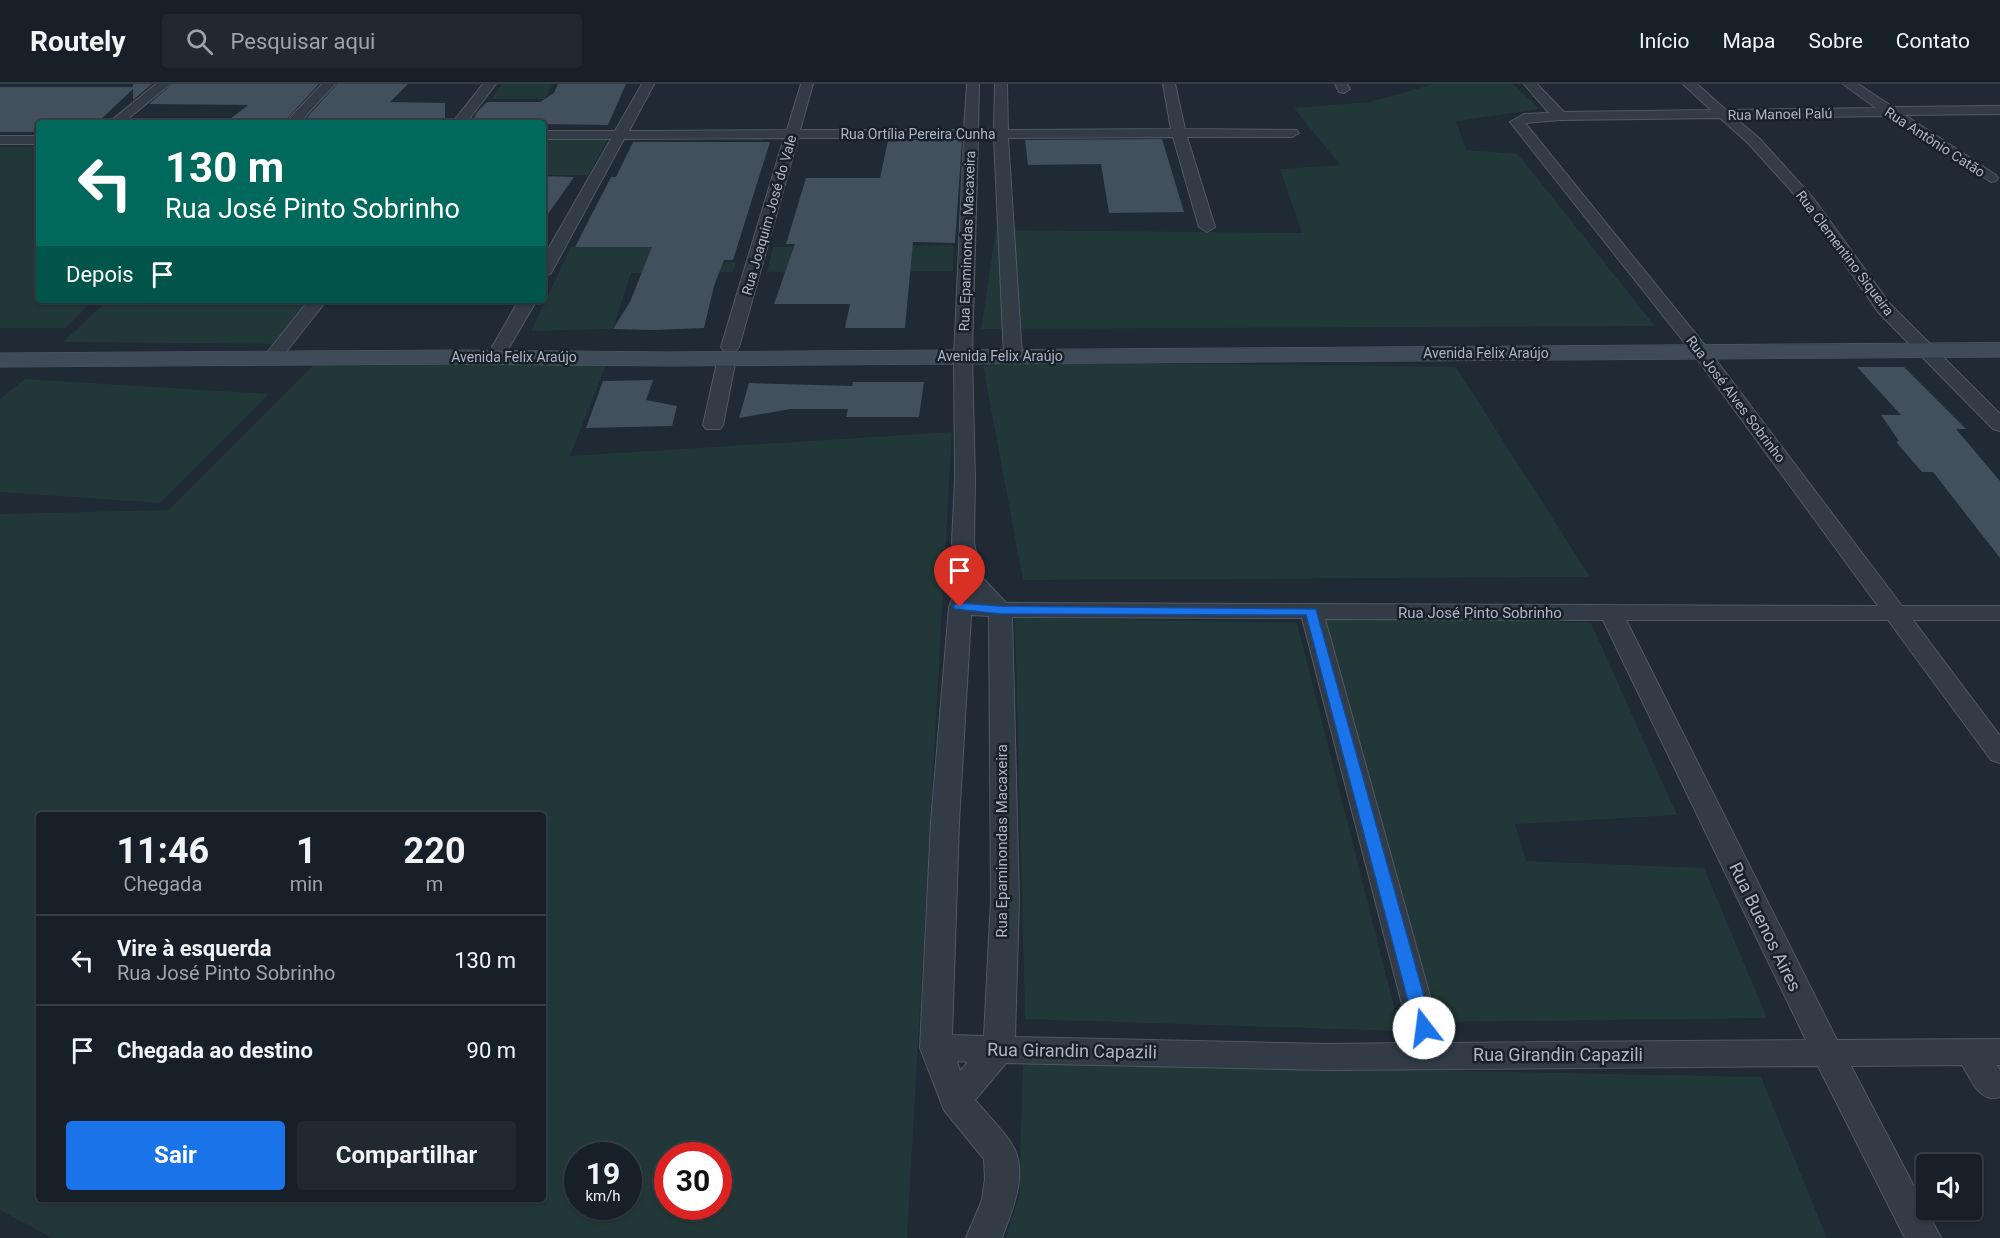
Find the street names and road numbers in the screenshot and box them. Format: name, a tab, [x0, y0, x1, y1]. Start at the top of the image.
street label: Rua Antônio Catão	[1882, 104, 1988, 180]
street label: Rua Manoel Palú	[1727, 105, 1833, 123]
street label: Rua Ortília Pereira Cunha	[840, 126, 996, 142]
street label: Rua Joaquim José do Vale	[738, 133, 800, 297]
street label: Rua Epaminondas Macaxeira	[956, 150, 978, 332]
street label: Rua Clementino Siqueira	[1793, 187, 1897, 319]
street label: Rua José Alves Sobrinho	[1683, 333, 1789, 465]
street label: Avenida Felix Araújo	[1423, 345, 1549, 361]
street label: Avenida Felix Araújo	[937, 348, 1063, 364]
street label: Avenida Felix Araújo	[451, 349, 577, 365]
street label: Rua José Pinto Sobrinho	[1398, 604, 1562, 622]
street label: Rua Epaminondas Macaxeira	[993, 744, 1011, 938]
street label: Rua Buenos Aires	[1725, 859, 1806, 995]
street label: Rua Girandin Capazili	[987, 1039, 1157, 1062]
street label: Rua Girandin Capazili	[1473, 1044, 1643, 1065]

